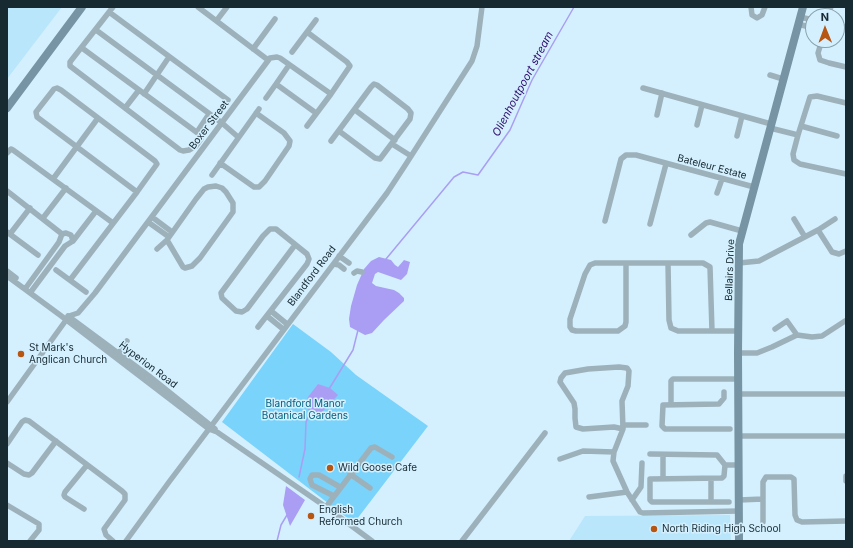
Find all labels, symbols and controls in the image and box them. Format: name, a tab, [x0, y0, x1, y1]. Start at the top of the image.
north arrow	[805, 8, 845, 48]
text: N	[820, 10, 829, 24]
water label: Olienhoutpoort stream	[490, 29, 556, 139]
street label: Boxer Street	[187, 98, 231, 152]
street label: Bateleur Estate	[676, 152, 748, 182]
street label: Bellairs Drive	[723, 239, 737, 301]
street label: Blandford Road	[285, 243, 339, 309]
street label: Hyperion Road	[116, 339, 180, 391]
place label: St Mark's Anglican Church	[29, 342, 107, 366]
marker: St Mark's Anglican Church	[16, 349, 26, 359]
park label: Blandford Manor Botanical Gardens	[262, 398, 348, 422]
place label: Wild Goose Cafe	[338, 462, 417, 474]
marker: Wild Goose Cafe	[325, 463, 335, 473]
place label: English Reformed Church	[319, 504, 402, 528]
marker: English Reformed Church	[306, 511, 316, 521]
place label: North Riding High School	[662, 523, 781, 535]
marker: North Riding High School	[649, 524, 659, 534]

